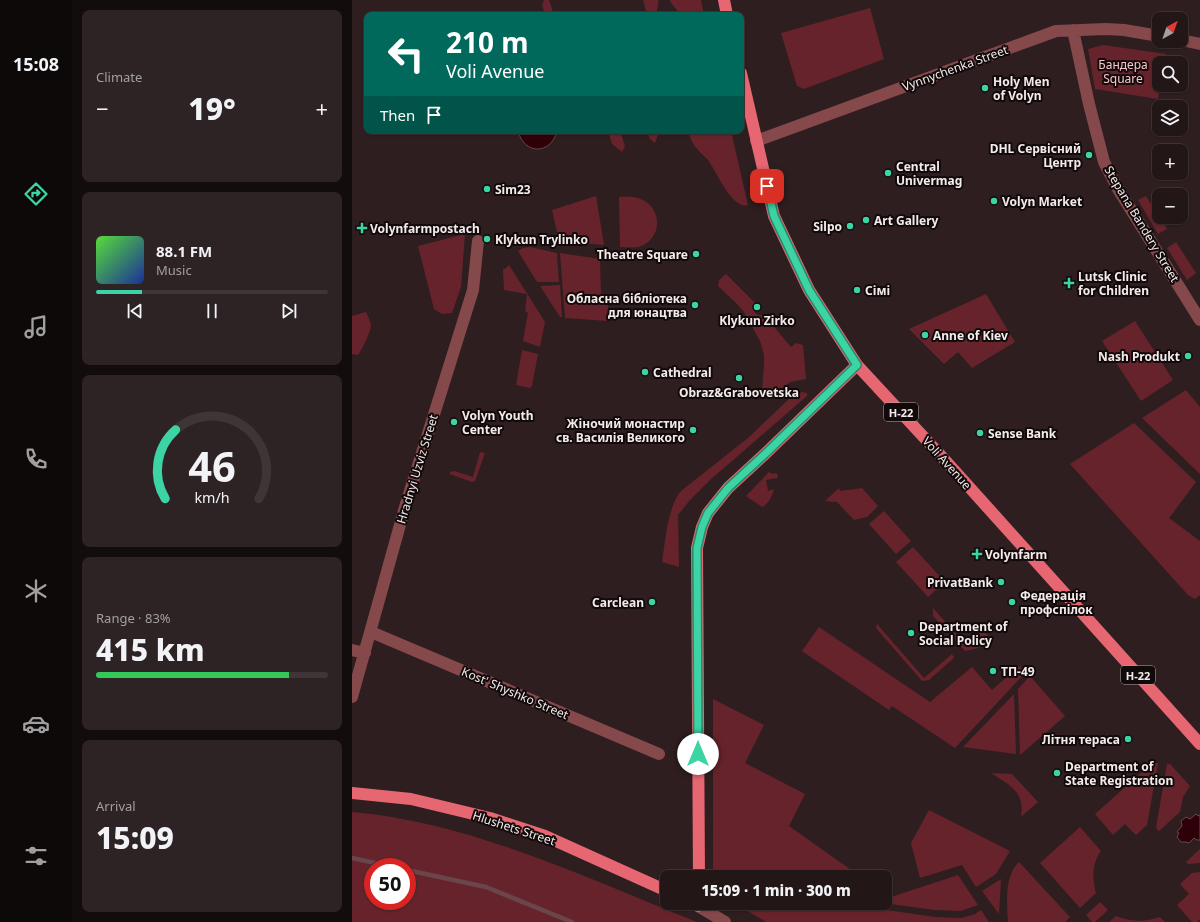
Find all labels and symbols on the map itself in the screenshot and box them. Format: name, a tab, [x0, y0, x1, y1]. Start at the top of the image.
north arrow	[1152, 12, 1188, 48]
street label: Vynnychenka Street	[900, 41, 1011, 95]
park label: Бандера Square	[1098, 56, 1148, 87]
place label: Holy Men of Volyn	[993, 73, 1050, 104]
marker: Holy Men of Volyn	[980, 83, 990, 93]
place label: DHL Сервісний Центр	[990, 140, 1081, 171]
marker: DHL Сервісний Центр	[1084, 150, 1094, 160]
place label: Central Univermag	[896, 158, 962, 189]
street label: Stepana Bandery Street	[1100, 163, 1184, 286]
marker: Central Univermag	[883, 168, 893, 178]
pin	[750, 169, 784, 203]
place label: Sim23	[495, 181, 531, 198]
marker: Sim23	[482, 184, 492, 194]
place label: Volyn Market	[1002, 193, 1082, 210]
marker: Volyn Market	[989, 196, 999, 206]
place label: Art Gallery	[874, 212, 939, 229]
marker: Art Gallery	[861, 215, 871, 225]
place label: Silpo	[813, 218, 842, 235]
place label: Volynfarmpostach	[370, 220, 480, 237]
marker: Silpo	[845, 221, 855, 231]
marker: Volynfarmpostach	[357, 223, 367, 233]
place label: Klykun Trylinko	[495, 231, 588, 248]
marker: Klykun Trylinko	[482, 234, 492, 244]
place label: Theatre Square	[597, 246, 688, 263]
marker: Theatre Square	[691, 249, 701, 259]
place label: Lutsk Clinic for Children	[1078, 268, 1149, 299]
marker: Lutsk Clinic for Children	[1063, 277, 1075, 289]
place label: Сімі	[865, 282, 890, 299]
marker: Сімі	[852, 285, 862, 295]
place label: Обласна бібліотека для юнацтва	[567, 290, 687, 321]
marker: Обласна бібліотека для юнацтва	[690, 300, 700, 310]
marker: Klykun Zirko	[752, 302, 762, 312]
place label: Klykun Zirko	[719, 312, 795, 329]
place label: Anne of Kiev	[933, 327, 1008, 344]
marker: Anne of Kiev	[920, 330, 930, 340]
place label: Nash Produkt	[1098, 348, 1180, 365]
marker: Nash Produkt	[1183, 351, 1193, 361]
place label: Cathedral	[653, 364, 712, 381]
marker: Cathedral	[640, 367, 650, 377]
marker: Obraz&Grabovetska	[734, 373, 744, 383]
place label: Obraz&Grabovetska	[679, 384, 799, 401]
road number: Н-22	[884, 403, 918, 421]
place label: Volyn Youth Center	[462, 407, 534, 438]
street label: Hradnyi Uzviz Street	[392, 412, 442, 526]
place label: Жіночий монастир св. Василія Великого	[556, 415, 685, 446]
marker: Volyn Youth Center	[449, 417, 459, 427]
marker: Жіночий монастир св. Василія Великого	[688, 425, 698, 435]
place label: Sense Bank	[988, 425, 1057, 442]
marker: Sense Bank	[975, 428, 985, 438]
street label: Voli Avenue	[919, 433, 975, 493]
place label: Volynfarm	[985, 546, 1047, 563]
marker: Volynfarm	[972, 549, 982, 559]
place label: PrivatBank	[927, 574, 994, 591]
marker: PrivatBank	[996, 577, 1006, 587]
place label: Федерація профспілок	[1020, 587, 1093, 618]
place label: Carclean	[592, 594, 644, 611]
marker: Carclean	[647, 597, 657, 607]
marker: Федерація профспілок	[1007, 597, 1017, 607]
place label: Department of Social Policy	[919, 618, 1009, 649]
marker: Department of Social Policy	[906, 628, 916, 638]
street label: Kost' Shyshko Street	[459, 663, 572, 723]
place label: ТП-49	[1001, 663, 1035, 680]
marker: ТП-49	[988, 666, 998, 676]
road number: Н-22	[1121, 666, 1155, 684]
place label: Літня тераса	[1042, 731, 1120, 748]
position arrow	[677, 733, 719, 775]
marker: Літня тераса	[1123, 734, 1133, 744]
place label: Department of State Registration	[1065, 758, 1173, 789]
marker: Department of State Registration	[1052, 768, 1062, 778]
street label: Hlushets Street	[470, 807, 558, 850]
speed limit sign: 50	[364, 858, 416, 910]

